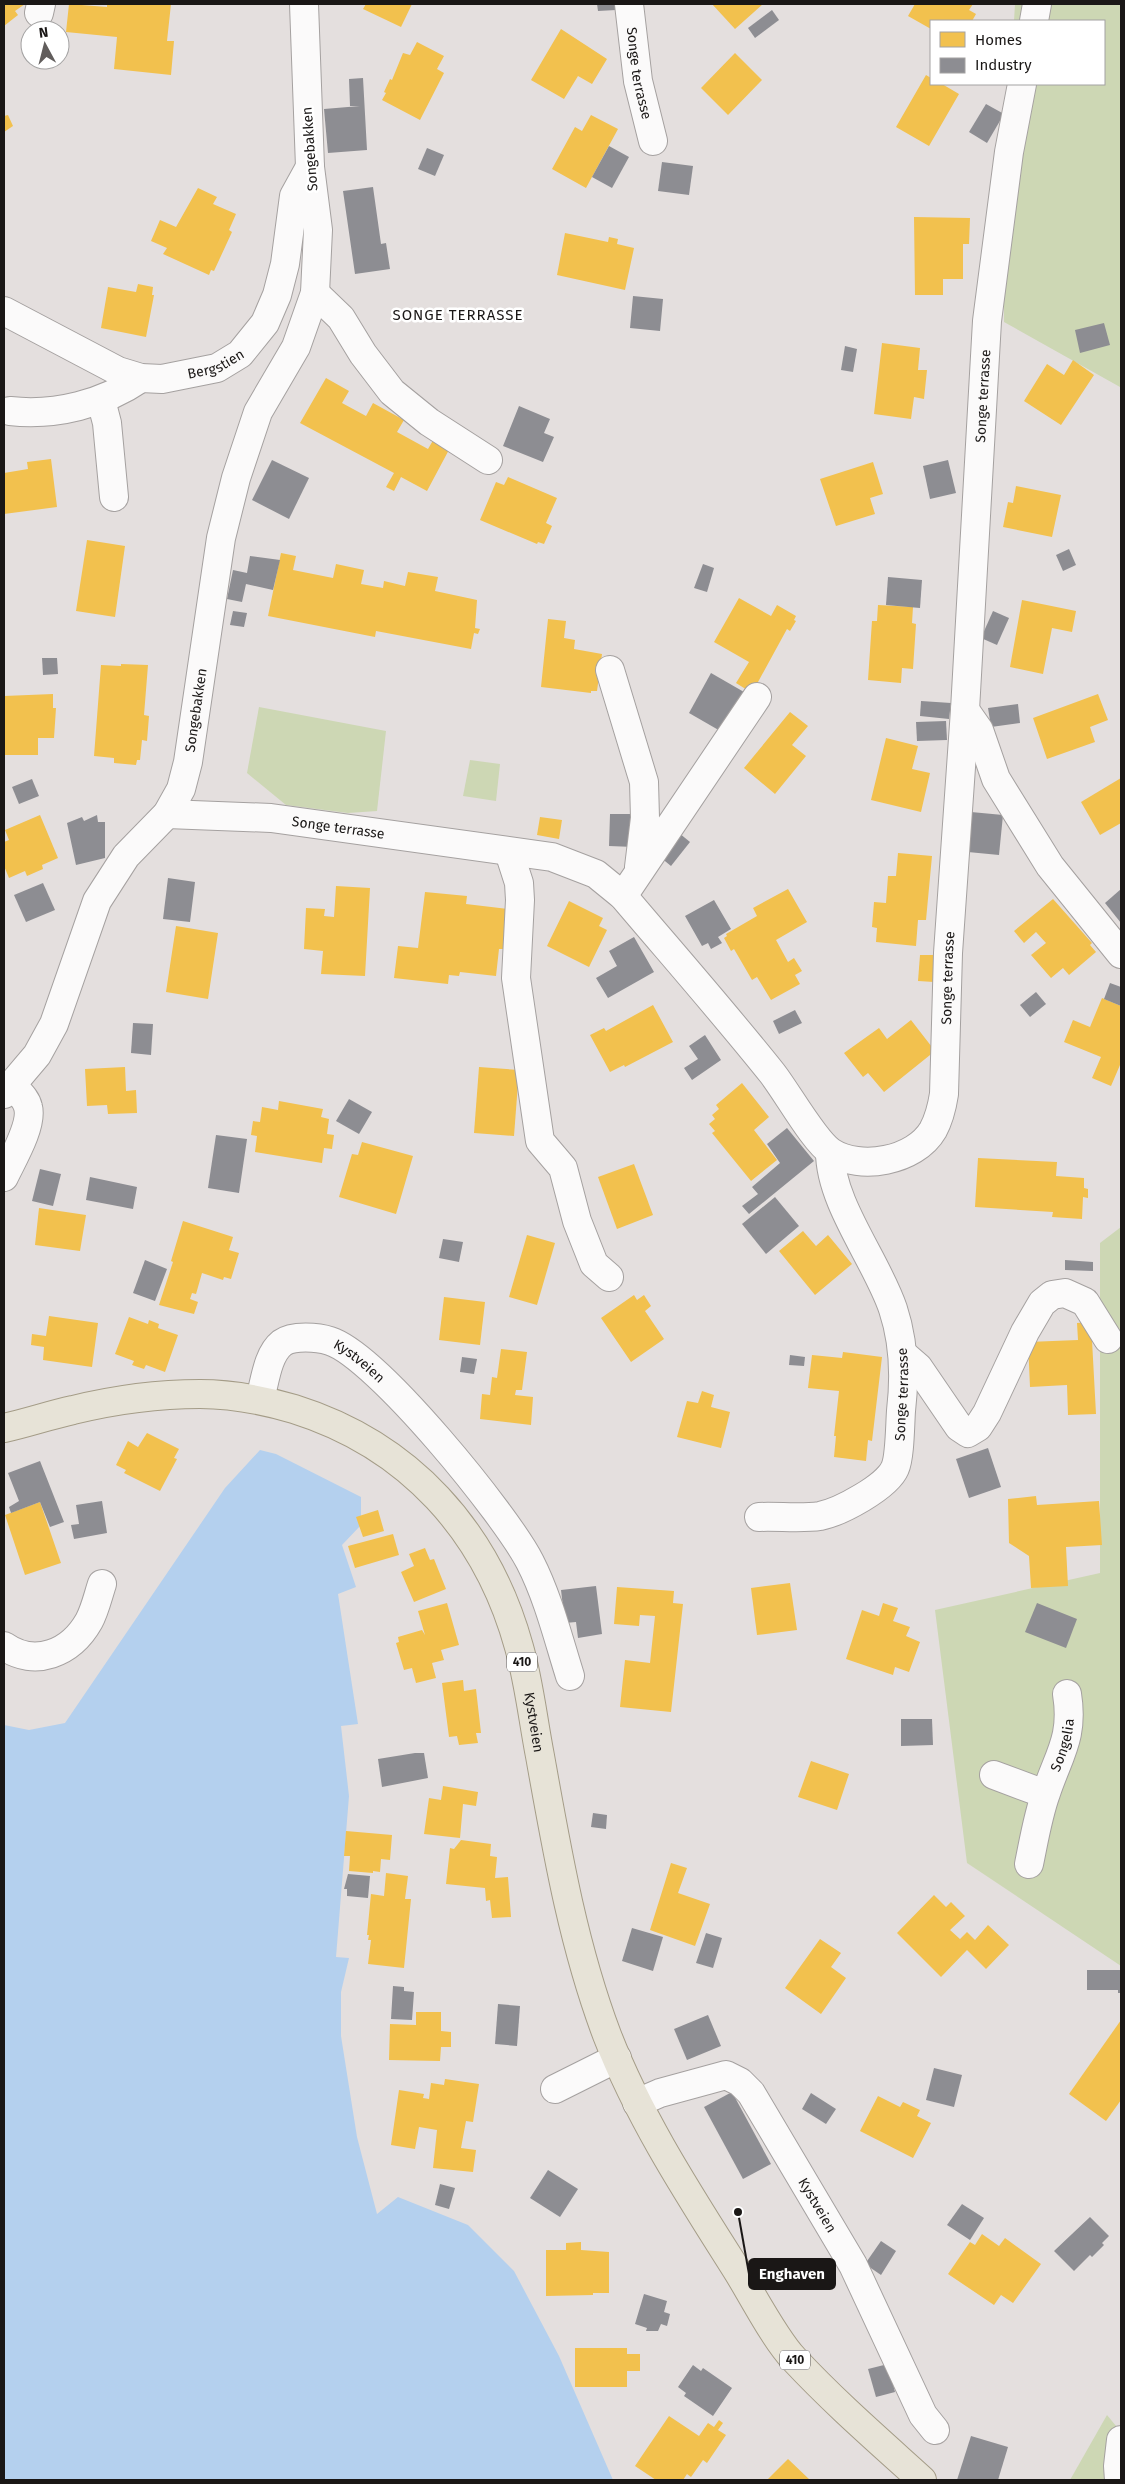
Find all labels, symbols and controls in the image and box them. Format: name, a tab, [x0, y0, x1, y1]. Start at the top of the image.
north arrow	[20, 20, 70, 70]
legend	[930, 20, 1105, 85]
text: N	[38, 24, 49, 42]
street label: Songe terrasse	[623, 26, 656, 121]
text: Homes	[975, 31, 1022, 49]
text: Industry	[975, 56, 1032, 74]
street label: Songebakken	[299, 106, 321, 192]
district label: SONGE TERRASSE	[393, 306, 524, 324]
street label: Bergstien	[186, 345, 247, 382]
street label: Songe terrasse	[972, 349, 994, 443]
street label: Songebakken	[181, 667, 210, 753]
street label: Songe terrasse	[291, 813, 386, 842]
street label: Songe terrasse	[937, 931, 958, 1025]
street label: Kystveien	[331, 1335, 388, 1386]
street label: Songe terrasse	[891, 1347, 912, 1442]
road number: 410	[507, 1652, 537, 1671]
street label: Kystveien	[521, 1691, 548, 1754]
street label: Songelia	[1046, 1718, 1077, 1774]
street label: Kystveien	[795, 2175, 840, 2236]
callout: Enghaven	[749, 2259, 835, 2289]
text: Enghaven	[759, 2265, 825, 2283]
road number: 410	[780, 2350, 810, 2370]

